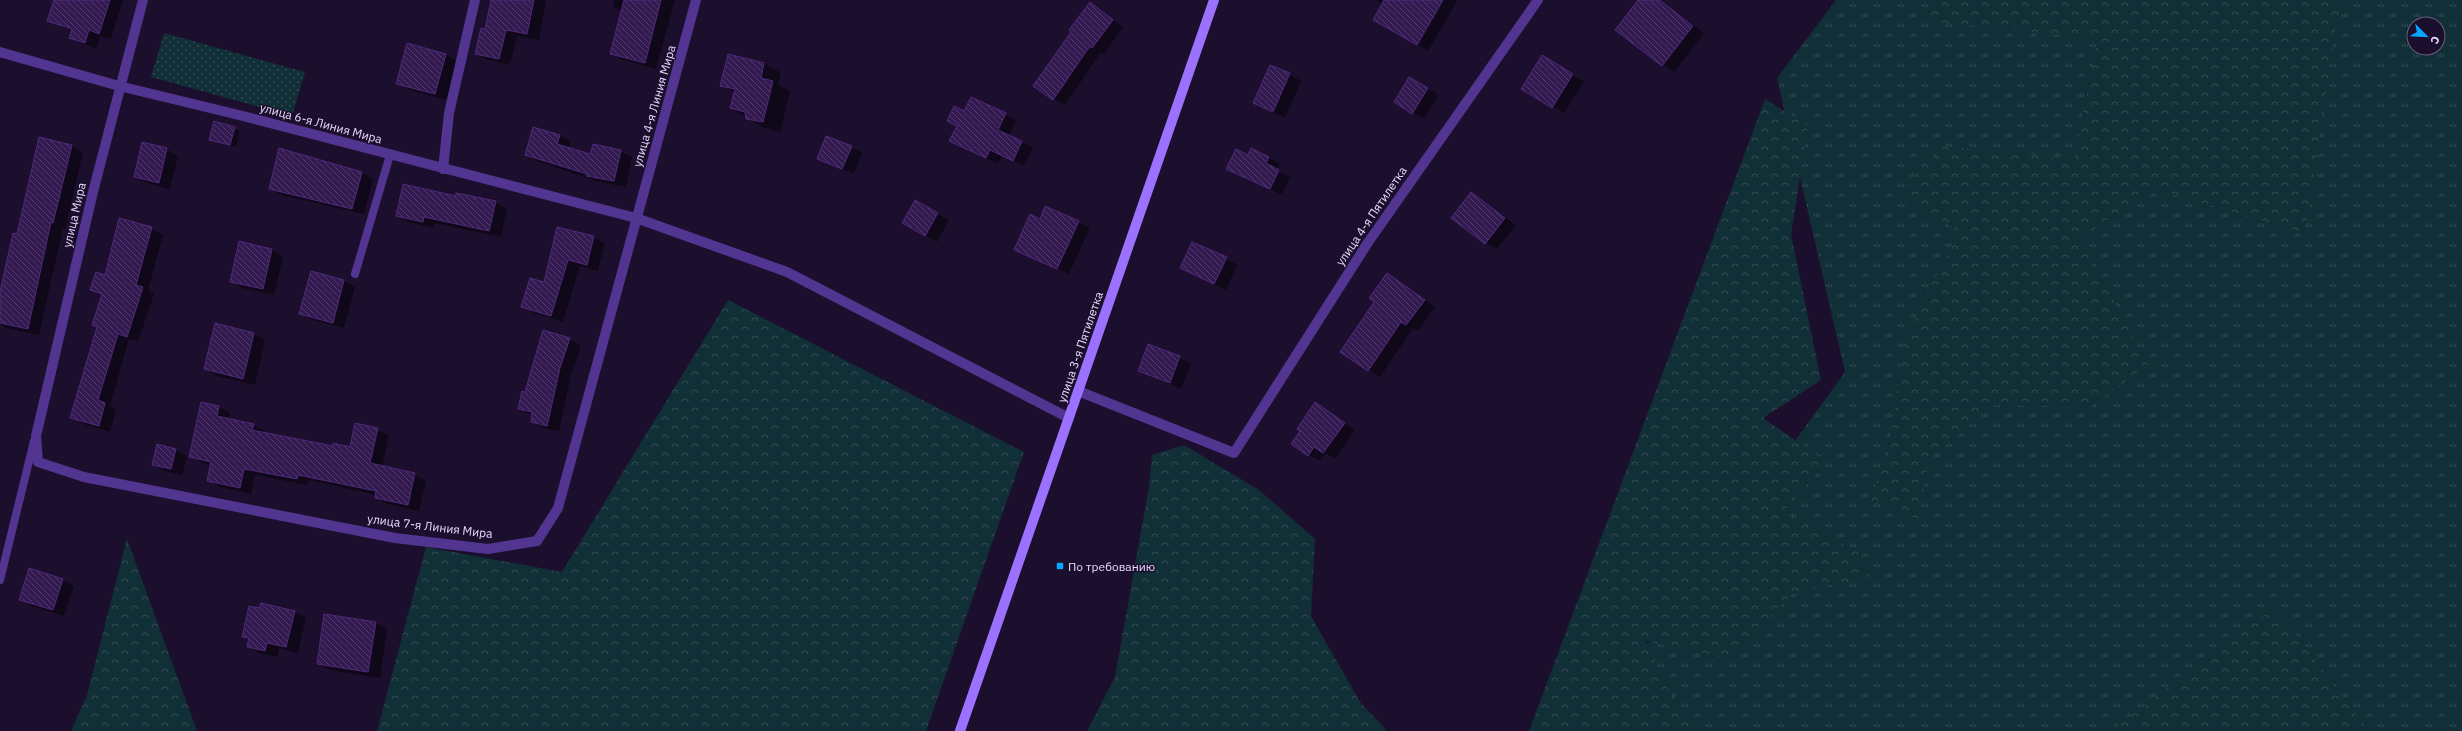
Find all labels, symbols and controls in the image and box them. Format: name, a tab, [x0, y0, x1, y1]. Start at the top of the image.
north arrow	[2406, 16, 2446, 56]
text: С	[2427, 34, 2443, 46]
street label: улица 4-я Линия Мира	[629, 43, 679, 169]
street label: улица 6-я Линия Мира	[258, 99, 384, 147]
street label: улица 4-я Пятилетка	[1332, 163, 1410, 269]
street label: улица Мира	[59, 180, 89, 249]
street label: улица 3-я Пятилетка	[1054, 289, 1106, 405]
street label: улица 7-я Линия Мира	[367, 511, 494, 541]
place label: По требованию	[1068, 559, 1155, 574]
marker: По требованию	[1055, 561, 1065, 571]

